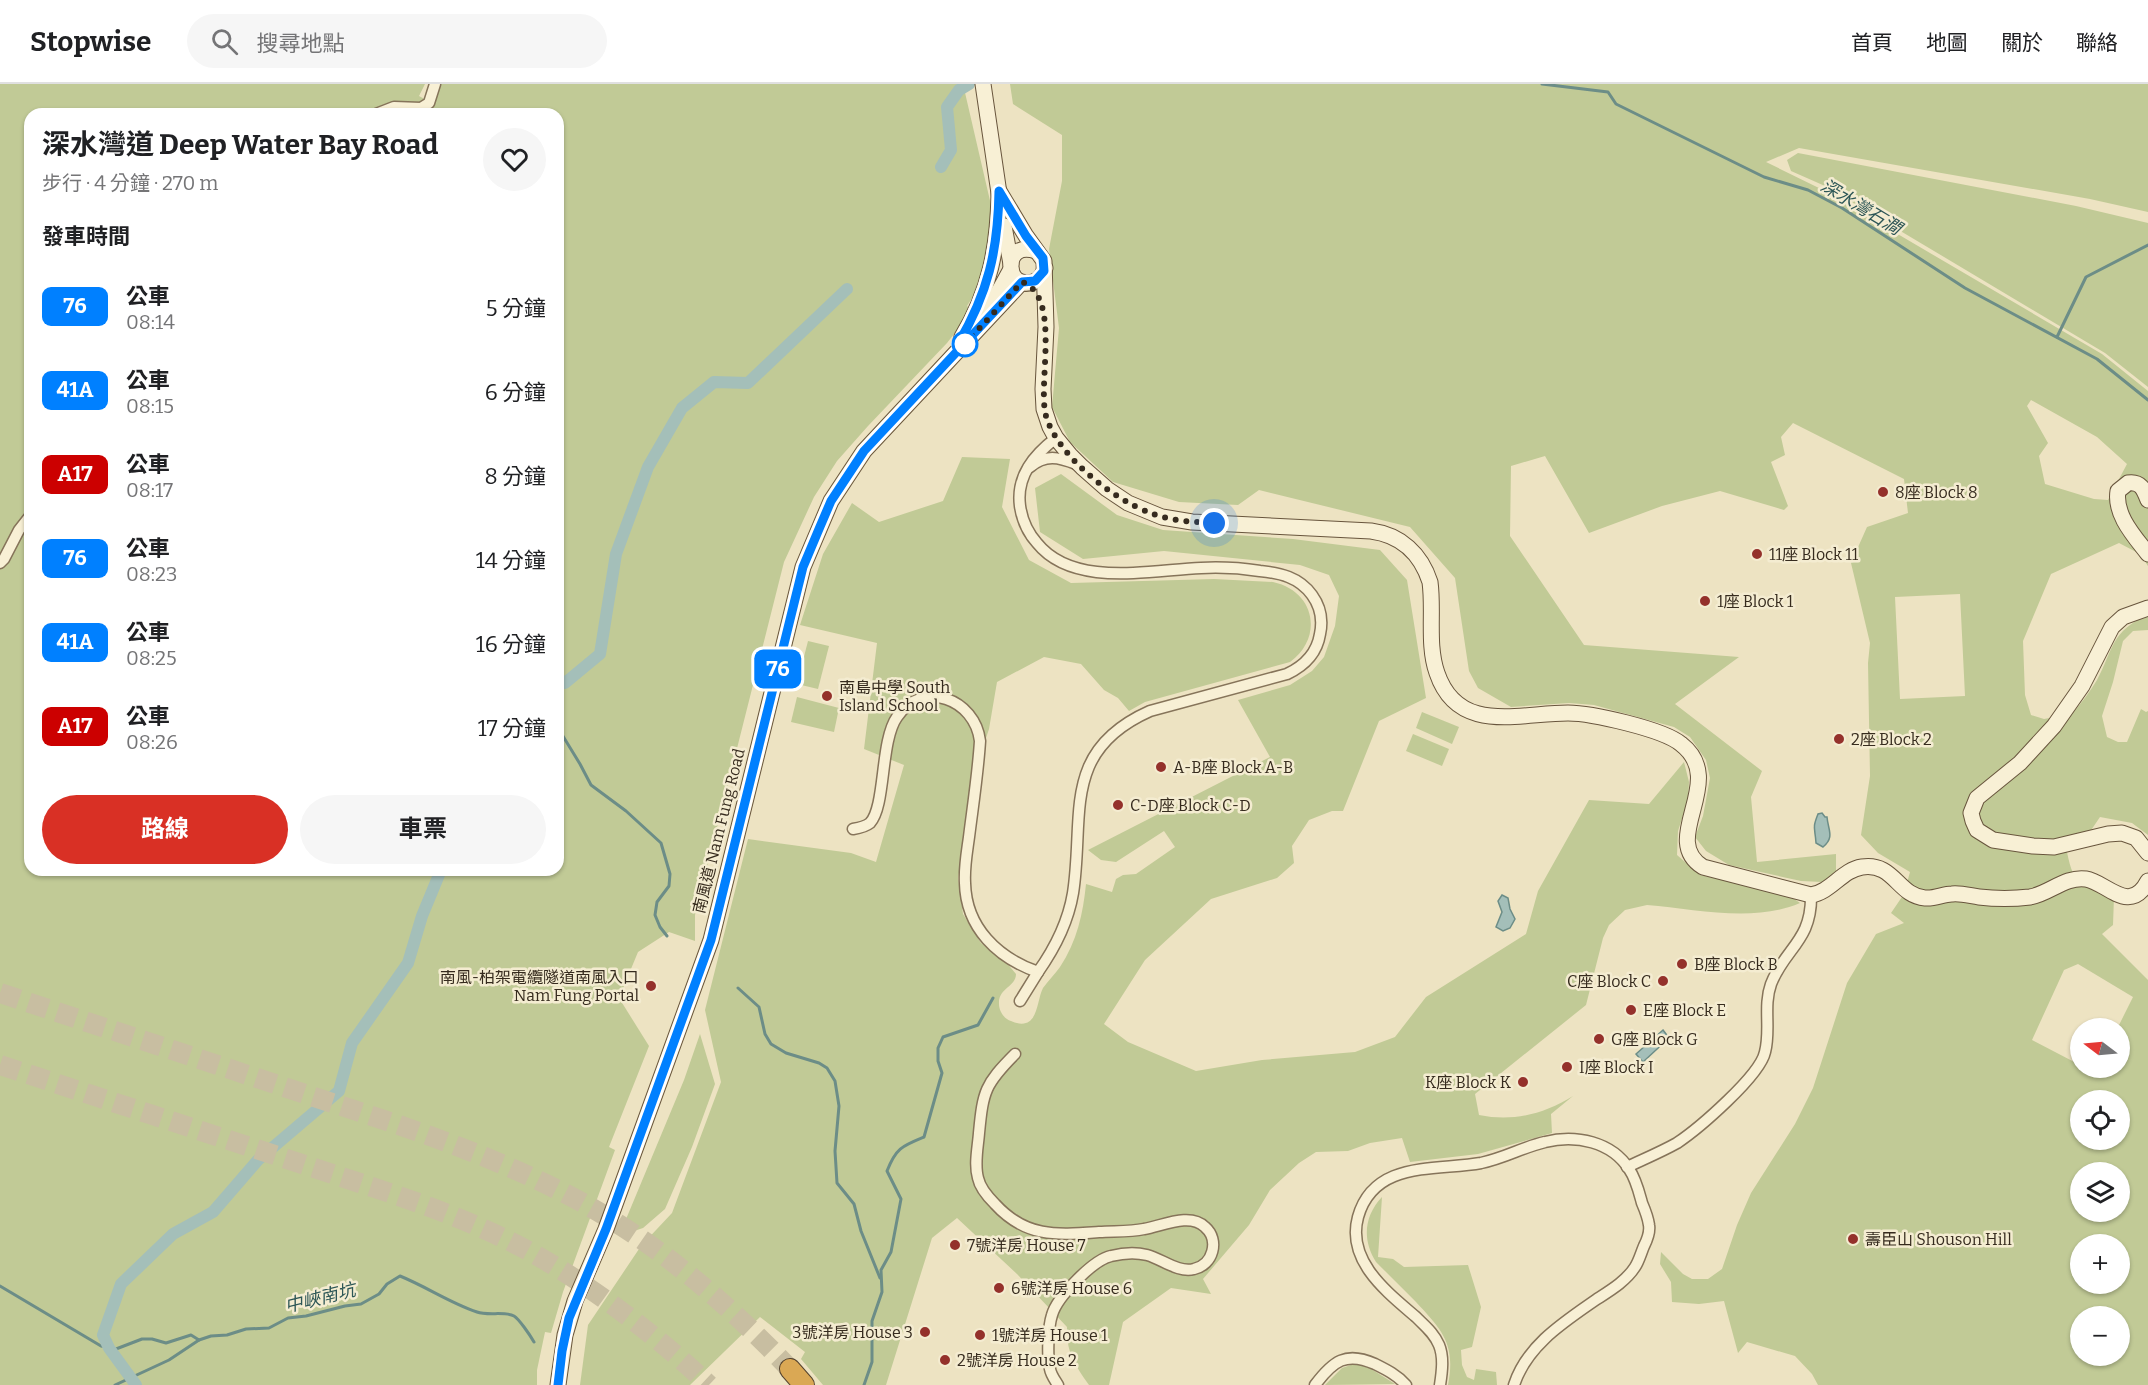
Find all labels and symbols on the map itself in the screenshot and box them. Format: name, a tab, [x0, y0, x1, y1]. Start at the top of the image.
water label: 深水灣石澗	[1817, 174, 1908, 241]
unlabelled marker	[952, 331, 978, 357]
place label: 8座 Block 8	[1895, 483, 1978, 502]
marker: 8座 Block 8	[1876, 485, 1890, 499]
your location	[1199, 508, 1229, 538]
place label: 11座 Block 11	[1769, 545, 1859, 564]
marker: 11座 Block 11	[1750, 547, 1764, 561]
place label: 1座 Block 1	[1717, 592, 1794, 611]
marker: 1座 Block 1	[1698, 594, 1712, 608]
line badge: 76	[751, 650, 805, 688]
place label: 南島中學 South Island School	[839, 678, 950, 715]
marker: 南島中學 South Island School	[820, 689, 834, 703]
place label: 2座 Block 2	[1851, 730, 1932, 749]
marker: 2座 Block 2	[1832, 732, 1846, 746]
street label: 南風道 Nam Fung Road	[689, 746, 749, 916]
place label: A-B座 Block A-B	[1173, 758, 1293, 777]
marker: A-B座 Block A-B	[1154, 760, 1168, 774]
place label: C-D座 Block C-D	[1130, 796, 1251, 815]
marker: C-D座 Block C-D	[1111, 798, 1125, 812]
place label: B座 Block B	[1694, 955, 1778, 974]
marker: B座 Block B	[1675, 957, 1689, 971]
place label: 南風-柏架電纜隧道南風入口 Nam Fung Portal	[440, 968, 639, 1005]
place label: C座 Block C	[1567, 972, 1651, 991]
marker: C座 Block C	[1656, 974, 1670, 988]
marker: 南風-柏架電纜隧道南風入口 Nam Fung Portal	[644, 979, 658, 993]
place label: E座 Block E	[1643, 1001, 1726, 1020]
marker: E座 Block E	[1624, 1003, 1638, 1017]
north arrow	[2070, 1018, 2130, 1078]
place label: G座 Block G	[1611, 1030, 1698, 1049]
marker: G座 Block G	[1592, 1032, 1606, 1046]
place label: I座 Block I	[1579, 1058, 1654, 1077]
marker: I座 Block I	[1560, 1060, 1574, 1074]
place label: K座 Block K	[1425, 1073, 1512, 1092]
marker: K座 Block K	[1516, 1075, 1530, 1089]
place label: 壽臣山 Shouson Hill	[1865, 1230, 2012, 1249]
marker: 壽臣山 Shouson Hill	[1846, 1232, 1860, 1246]
place label: 7號洋房 House 7	[967, 1236, 1085, 1255]
marker: 7號洋房 House 7	[948, 1238, 962, 1252]
water label: 中峽南坑	[282, 1278, 361, 1317]
place label: 6號洋房 House 6	[1011, 1279, 1132, 1298]
marker: 6號洋房 House 6	[992, 1281, 1006, 1295]
place label: 3號洋房 House 3	[792, 1323, 913, 1342]
marker: 3號洋房 House 3	[918, 1325, 932, 1339]
place label: 1號洋房 House 1	[992, 1326, 1108, 1345]
marker: 1號洋房 House 1	[973, 1328, 987, 1342]
place label: 2號洋房 House 2	[957, 1351, 1077, 1370]
marker: 2號洋房 House 2	[938, 1353, 952, 1367]

